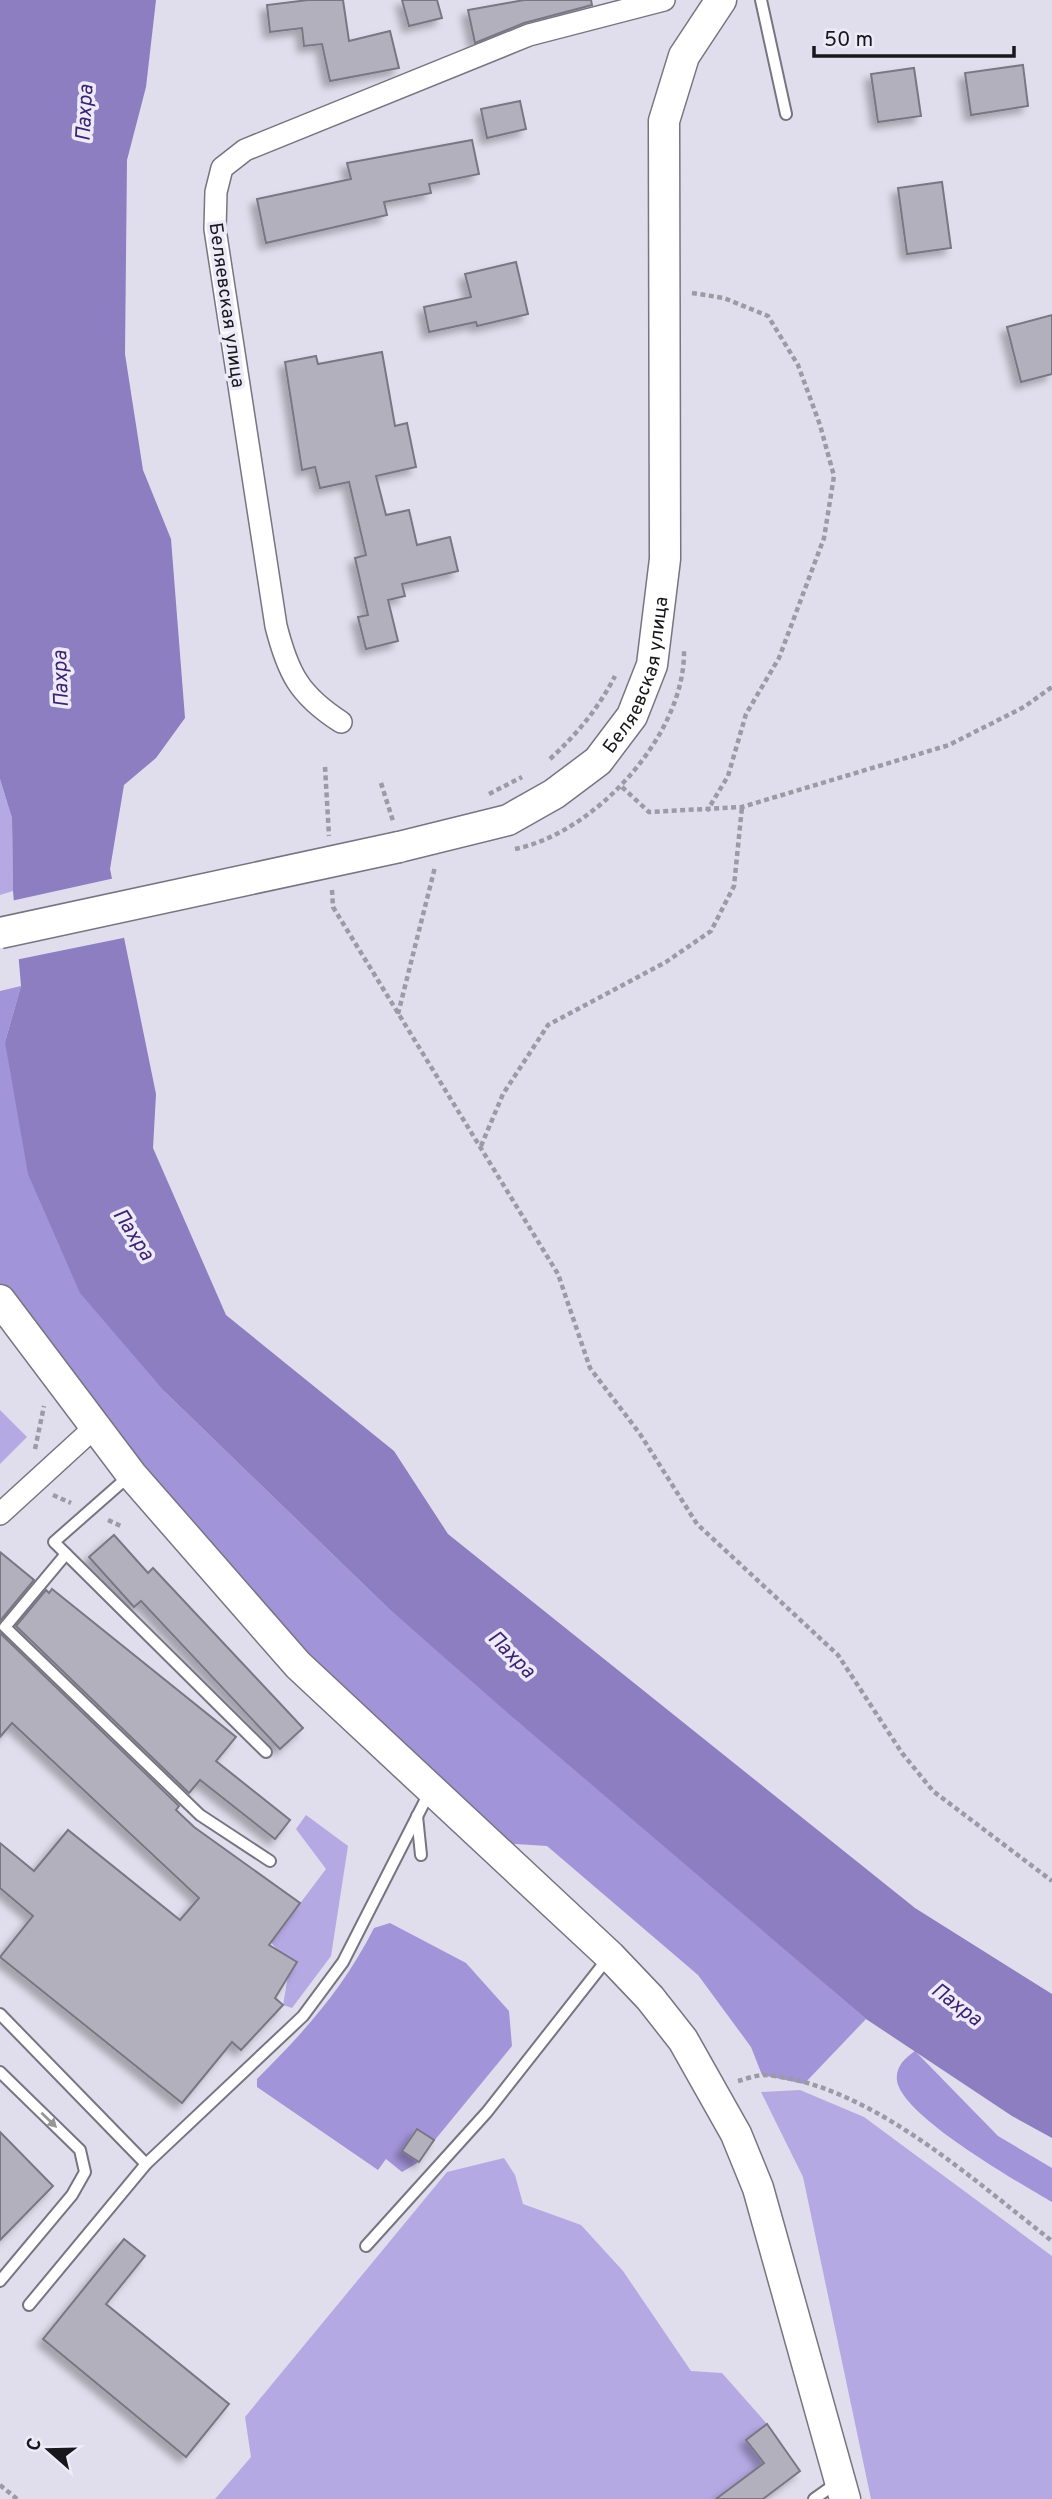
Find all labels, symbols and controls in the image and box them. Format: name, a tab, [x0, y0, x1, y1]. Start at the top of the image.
scale bar	[814, 14, 1014, 58]
text: 50 m	[824, 27, 873, 54]
water label: Пахра	[71, 84, 100, 142]
street label: Беляевская улица	[203, 221, 249, 389]
street label: Беляевская улица	[598, 595, 674, 759]
water label: Пахра	[47, 650, 76, 708]
water label: Пахра	[106, 1204, 160, 1266]
water label: Пахра	[481, 1625, 541, 1685]
water label: Пахра	[925, 1977, 987, 2033]
one-way arrow	[40, 2111, 57, 2127]
north arrow	[14, 2415, 84, 2485]
text: С	[22, 2435, 48, 2455]

